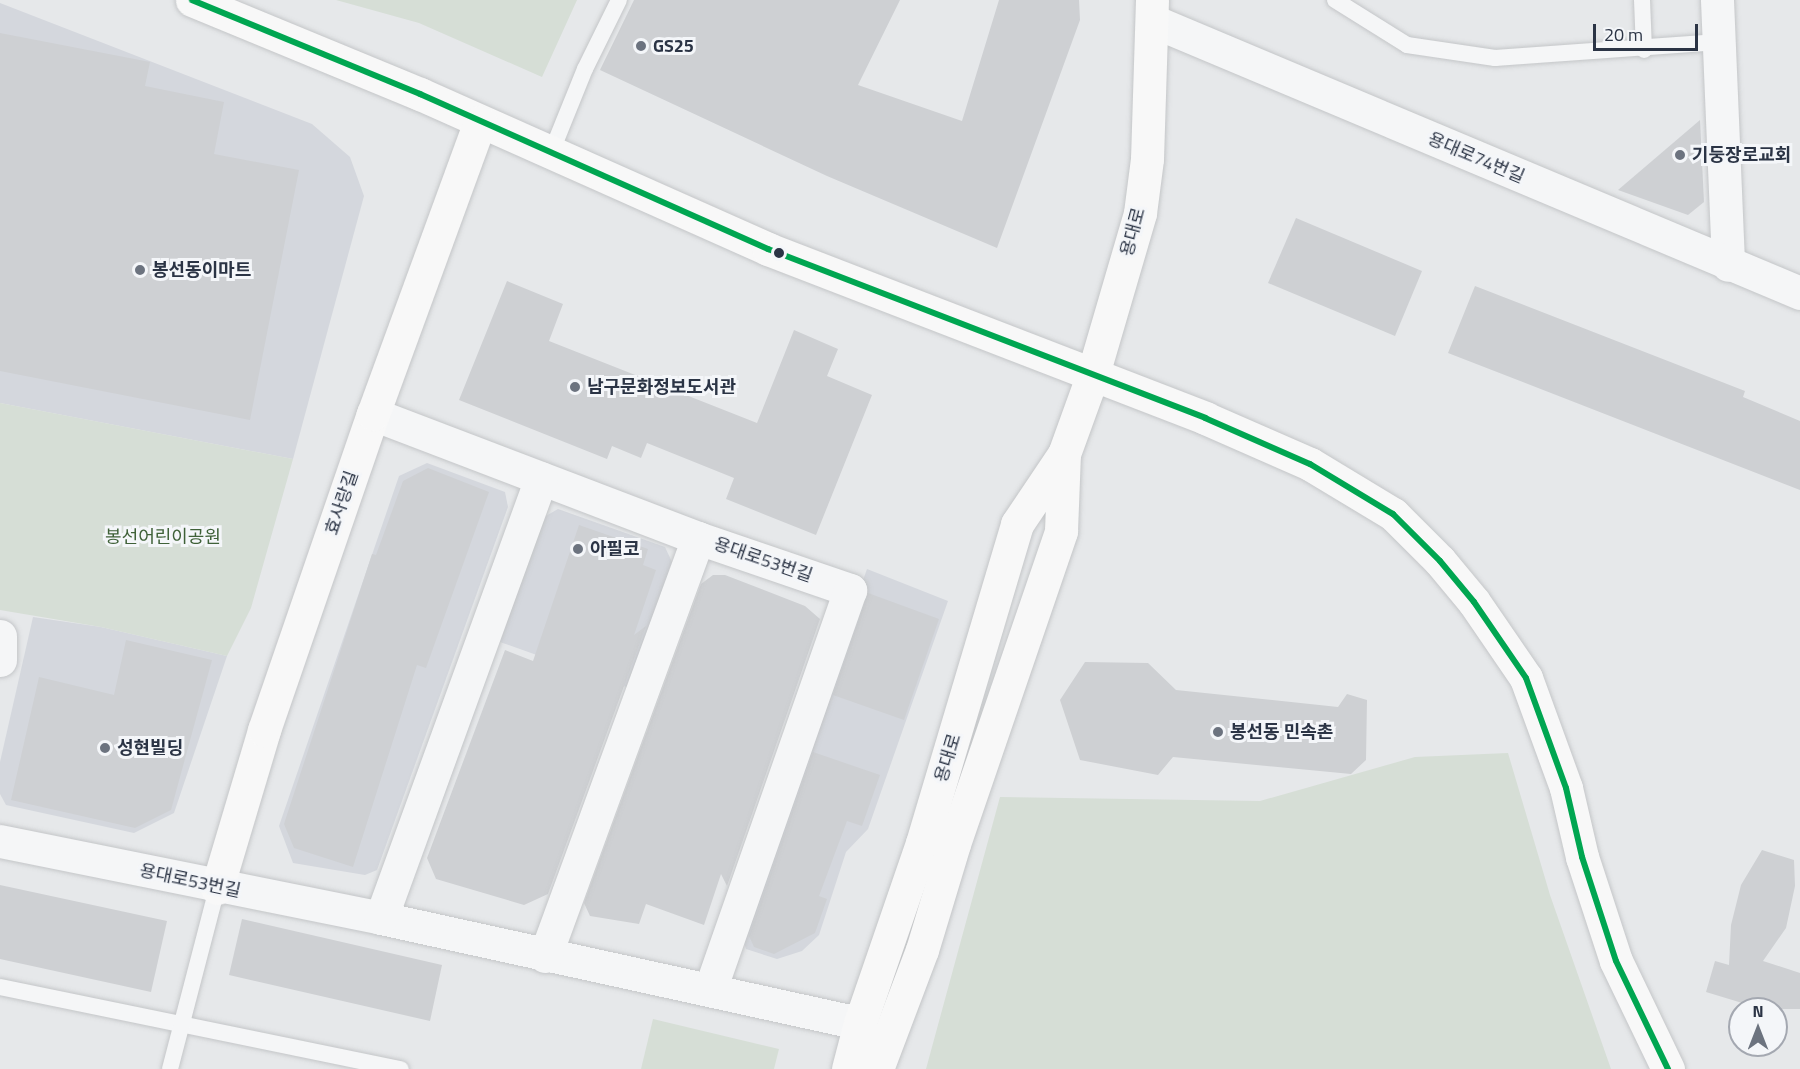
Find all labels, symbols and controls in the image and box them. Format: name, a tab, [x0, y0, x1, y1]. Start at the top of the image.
scale bar	[1596, 12, 1701, 50]
text: 20 m	[1604, 21, 1643, 48]
place label: GS25	[653, 35, 694, 57]
marker: GS25	[634, 39, 648, 53]
street label: 용대로74번길	[1424, 128, 1528, 188]
place label: 기둥장로교회	[1692, 144, 1791, 166]
marker: 기둥장로교회	[1673, 148, 1687, 162]
street label: 용대로	[1116, 205, 1150, 259]
unlabelled marker	[773, 247, 785, 259]
place label: 봉선동이마트	[152, 259, 251, 281]
marker: 봉선동이마트	[133, 263, 147, 277]
place label: 남구문화정보도서관	[587, 376, 736, 398]
marker: 남구문화정보도서관	[568, 380, 582, 394]
street label: 효사랑길	[321, 468, 363, 538]
park label: 봉선어린이공원	[105, 526, 221, 548]
street label: 용대로53번길	[711, 533, 815, 587]
place label: 아필코	[590, 538, 640, 560]
marker: 아필코	[571, 542, 585, 556]
place label: 봉선동 민속촌	[1230, 721, 1333, 743]
marker: 봉선동 민속촌	[1211, 725, 1225, 739]
street label: 용대로	[930, 731, 966, 785]
place label: 성현빌딩	[117, 737, 183, 759]
marker: 성현빌딩	[98, 741, 112, 755]
street label: 용대로53번길	[137, 860, 243, 902]
north arrow	[1728, 997, 1788, 1057]
text: N	[1752, 999, 1764, 1023]

